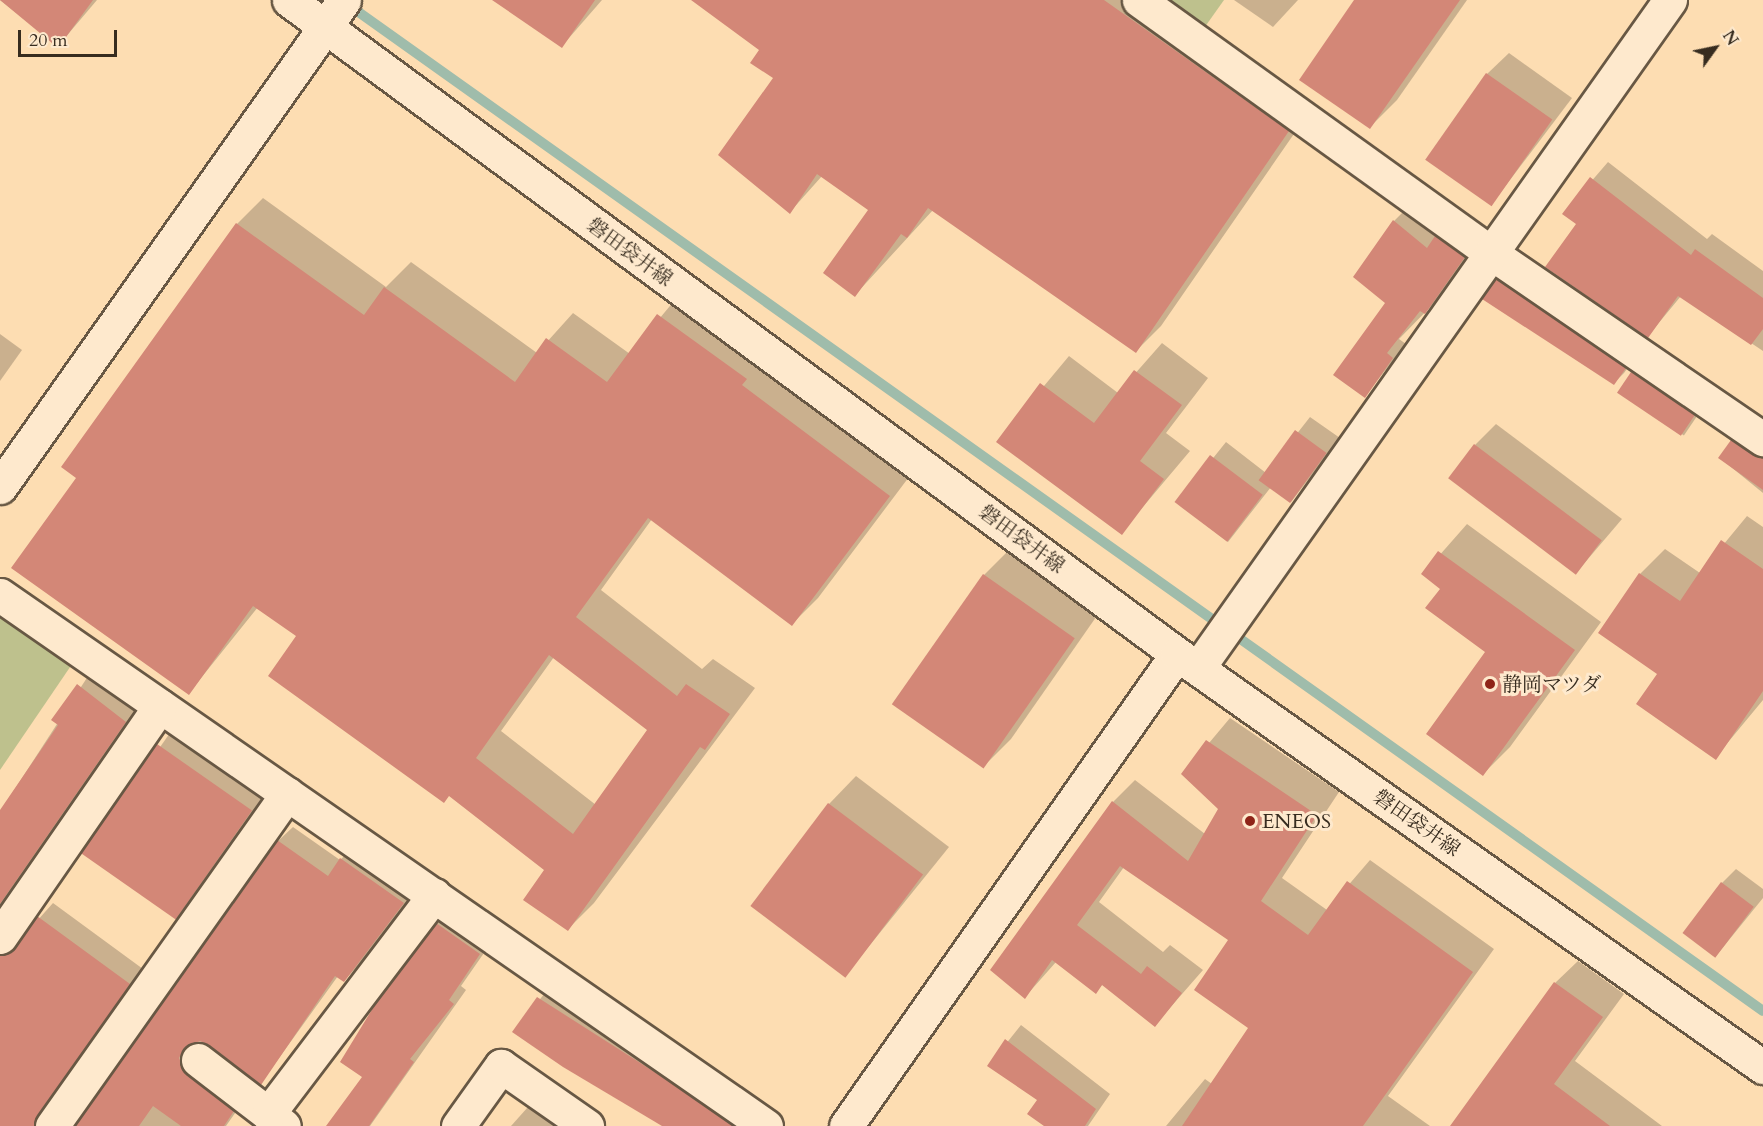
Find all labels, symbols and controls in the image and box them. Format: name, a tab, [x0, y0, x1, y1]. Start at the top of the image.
scale bar	[21, 18, 120, 56]
north arrow	[1685, 18, 1745, 78]
text: N	[1717, 26, 1743, 50]
text: 20 m	[29, 28, 68, 53]
street label: 磐田袋井線	[582, 213, 678, 291]
street label: 磐田袋井線	[974, 500, 1070, 578]
place label: 静岡マツダ	[1502, 672, 1602, 696]
marker: 静岡マツダ	[1483, 677, 1497, 691]
street label: 磐田袋井線	[1369, 784, 1465, 862]
place label: ENEOS	[1262, 809, 1331, 833]
marker: ENEOS	[1243, 814, 1257, 828]

